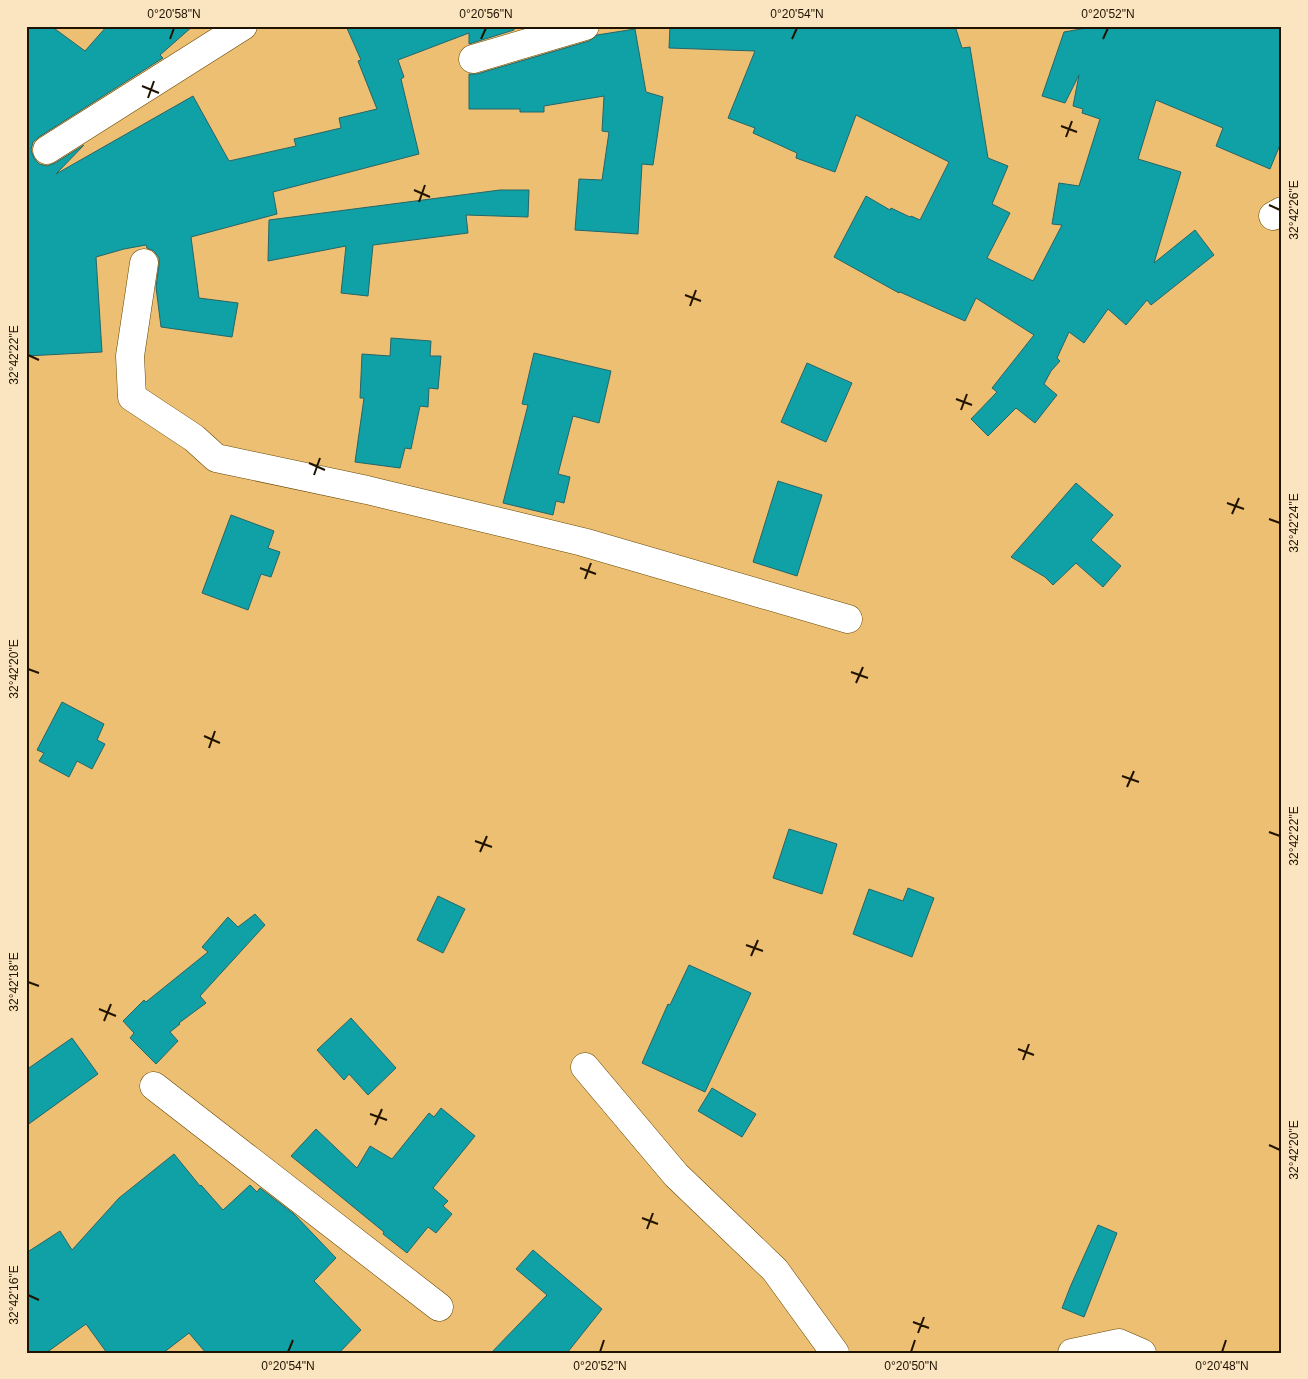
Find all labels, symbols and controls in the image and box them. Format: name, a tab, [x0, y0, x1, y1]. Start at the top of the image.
text: 0°20'58"N	[147, 7, 201, 21]
text: 0°20'56"N	[459, 7, 513, 21]
text: 0°20'54"N	[770, 7, 824, 21]
text: 0°20'52"N	[1081, 7, 1135, 21]
text: 32°42'26"E	[1287, 180, 1301, 240]
text: 32°42'22"E	[7, 325, 21, 385]
text: 32°42'24"E	[1287, 493, 1301, 553]
text: 32°42'20"E	[7, 639, 21, 699]
text: 32°42'22"E	[1287, 806, 1301, 866]
text: 32°42'18"E	[7, 952, 21, 1012]
text: 32°42'20"E	[1287, 1120, 1301, 1180]
text: 32°42'16"E	[7, 1265, 21, 1325]
text: 0°20'54"N	[261, 1359, 315, 1373]
text: 0°20'52"N	[573, 1359, 627, 1373]
text: 0°20'50"N	[884, 1359, 938, 1373]
text: 0°20'48"N	[1195, 1359, 1249, 1373]

